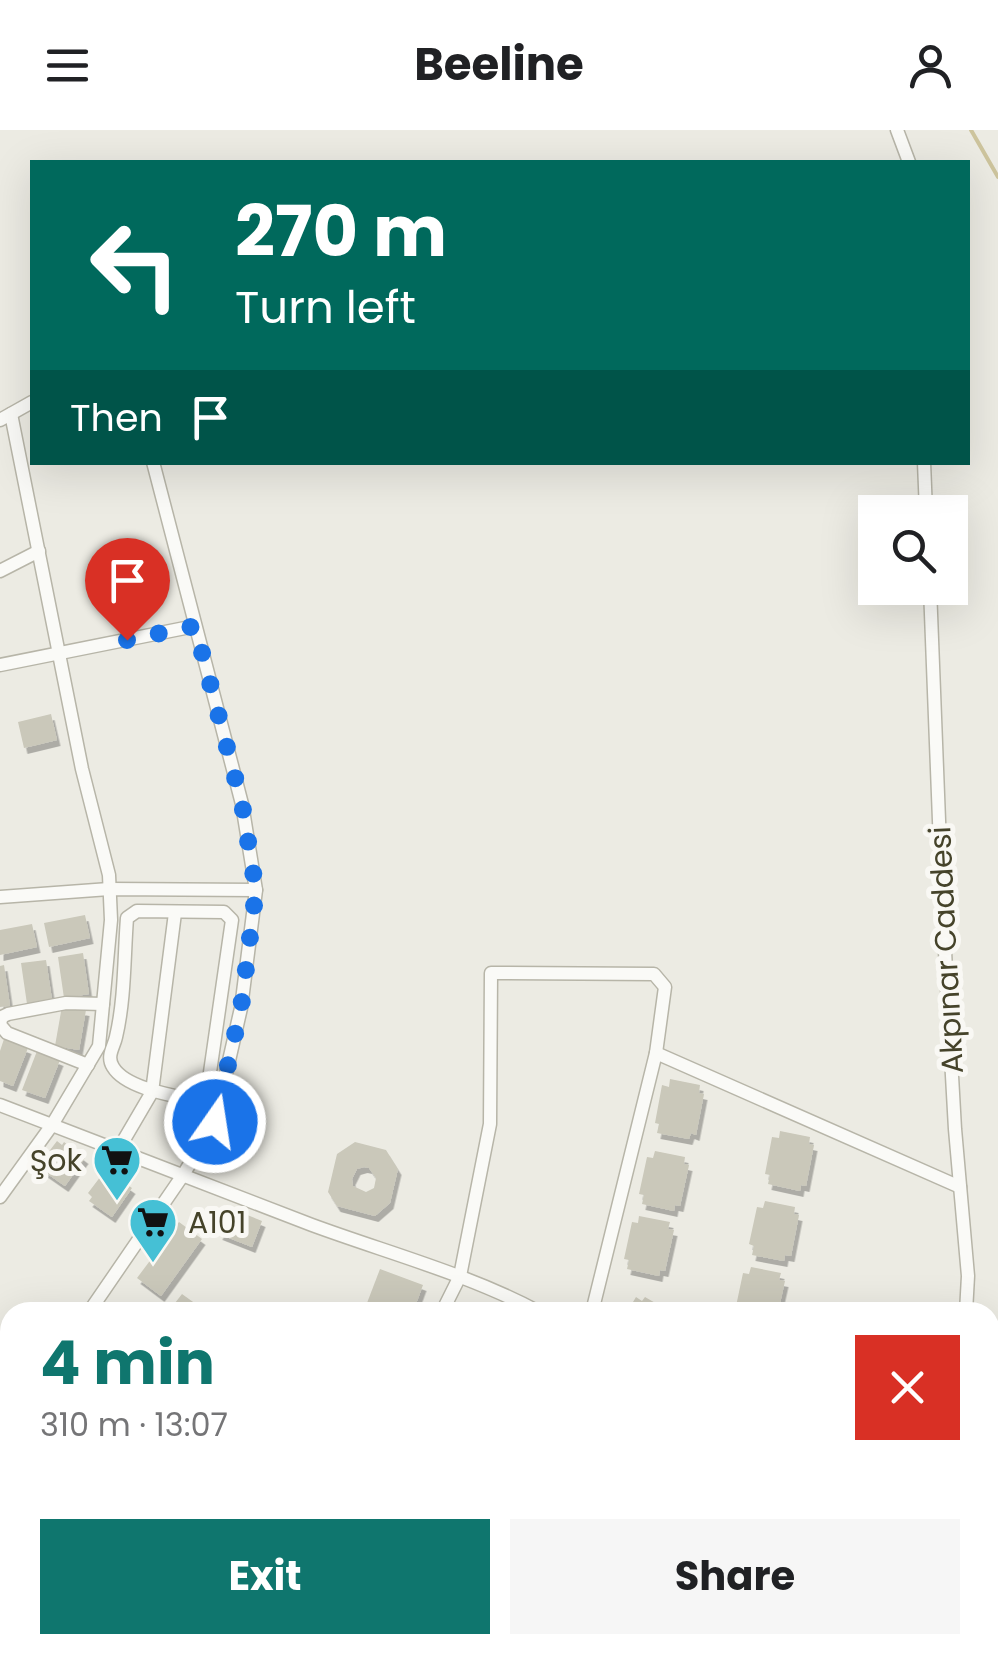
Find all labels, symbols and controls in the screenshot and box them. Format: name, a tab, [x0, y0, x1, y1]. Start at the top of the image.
text: Beeline	[414, 33, 584, 96]
icon: menu	[40, 38, 95, 93]
icon: person	[903, 38, 958, 93]
text: 270 m	[235, 182, 447, 281]
icon: left	[70, 200, 200, 330]
text: Turn left	[235, 276, 416, 339]
icon: arrive	[183, 390, 238, 445]
text: Then	[70, 391, 163, 444]
map controls	[858, 495, 968, 605]
button: search	[858, 495, 968, 605]
pin	[85, 538, 170, 641]
icon: arrive	[100, 553, 155, 608]
street label: Akpınar Caddesi	[918, 825, 974, 1075]
position arrow	[163, 1070, 267, 1174]
supermarket icon: Şok	[91, 1134, 143, 1202]
place label: Şok	[30, 1139, 83, 1182]
supermarket icon: A101	[127, 1196, 179, 1264]
place label: A101	[188, 1201, 246, 1244]
text: 4 min	[40, 1321, 215, 1405]
button: close	[855, 1335, 960, 1440]
text: 310 m · 13:07	[40, 1402, 228, 1447]
button: Exit	[40, 1519, 490, 1634]
button: Share	[510, 1519, 960, 1634]

